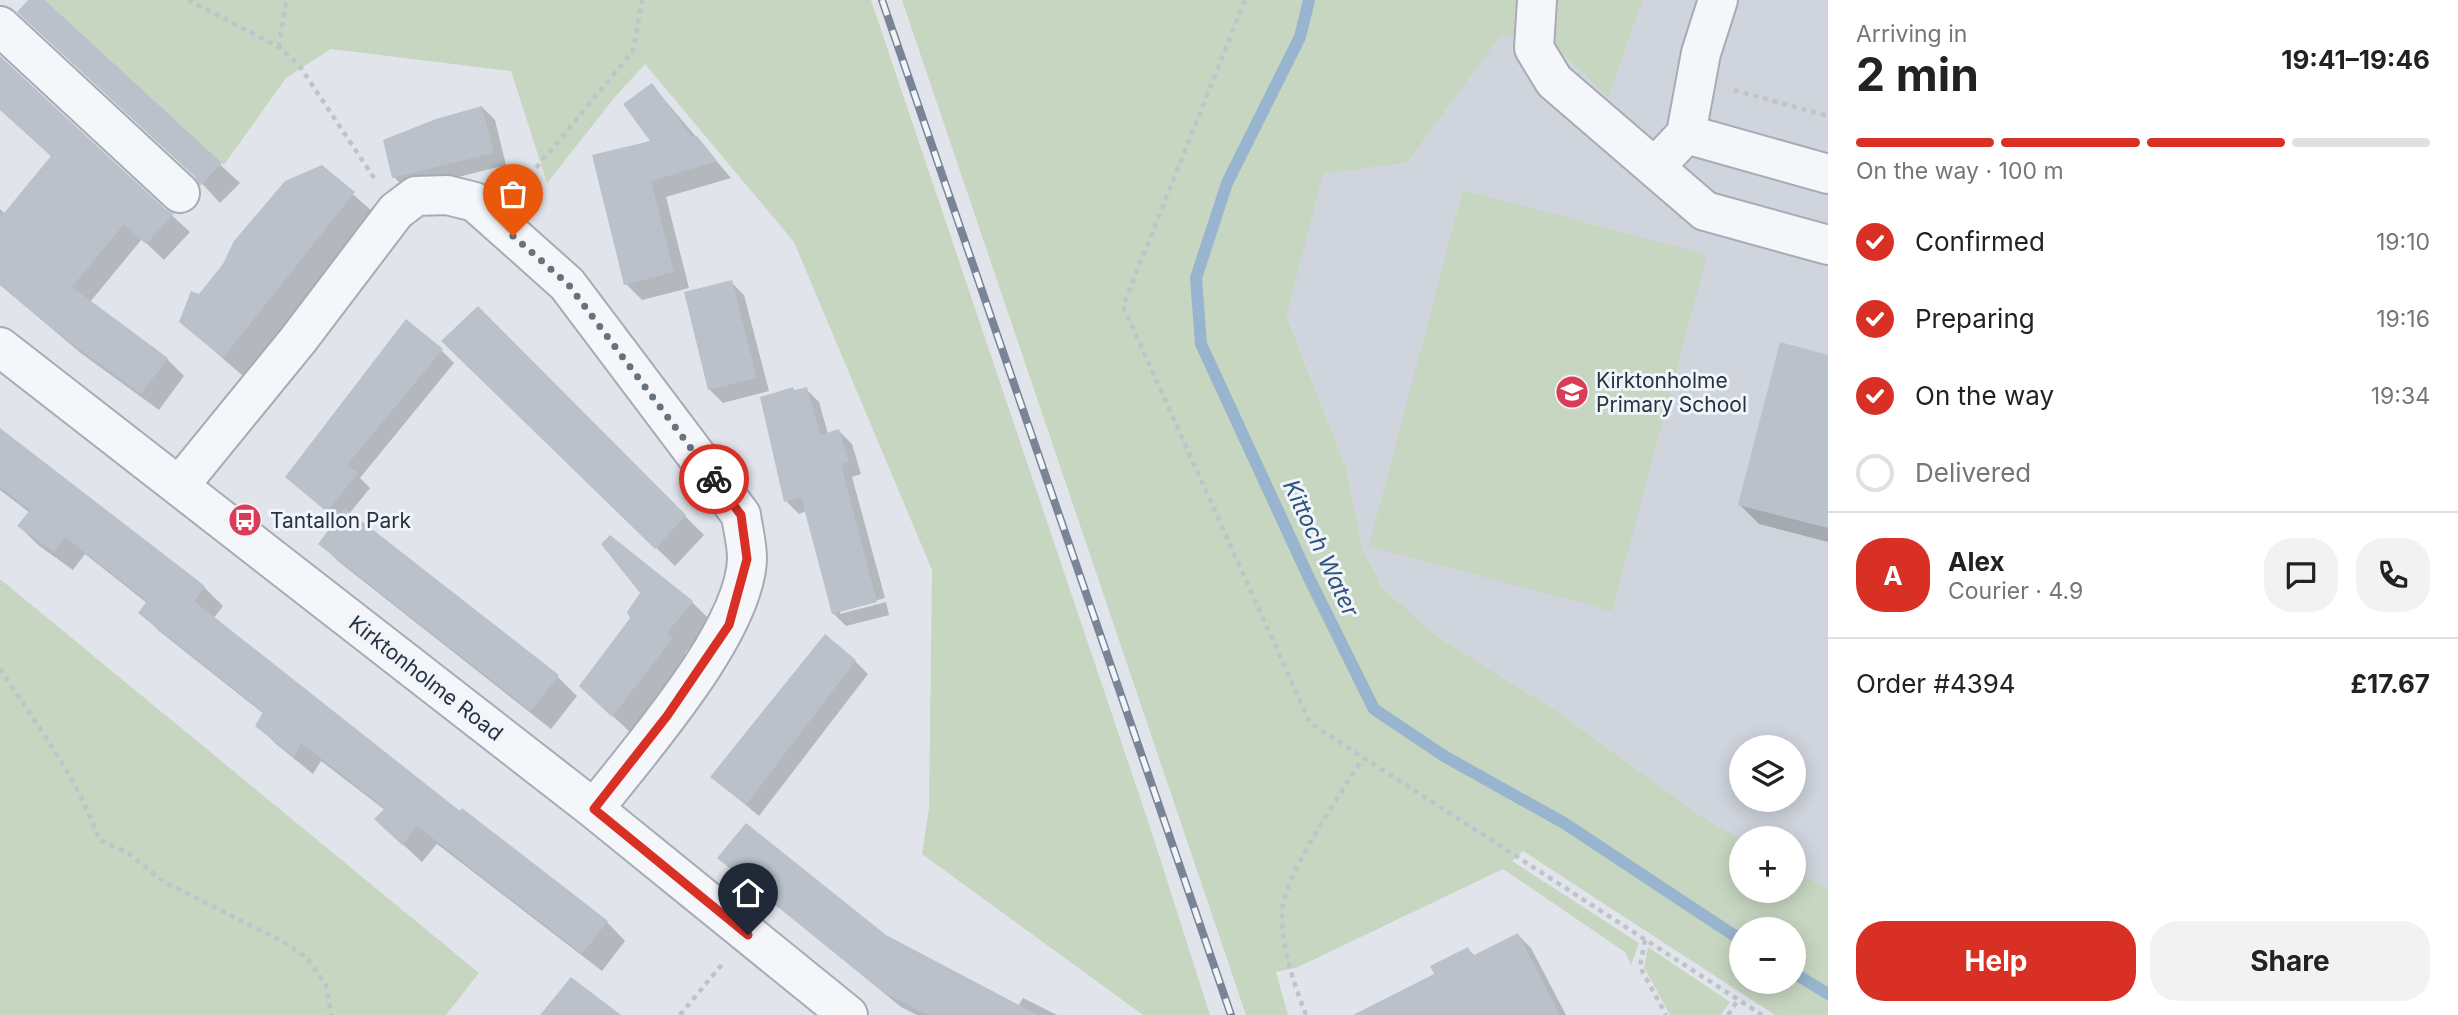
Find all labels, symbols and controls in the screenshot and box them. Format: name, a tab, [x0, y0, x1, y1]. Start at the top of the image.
text: Arriving in	[1856, 20, 1967, 48]
text: 19:41–19:46	[2281, 44, 2430, 75]
text: 2 min	[1856, 46, 1979, 102]
text: On the way · 100 m	[1856, 157, 2064, 185]
pin	[483, 164, 543, 236]
icon: bag	[494, 175, 532, 213]
icon: check	[1856, 223, 1894, 261]
text: Confirmed	[1915, 226, 2045, 257]
text: 19:10	[2376, 228, 2430, 256]
icon: check	[1856, 300, 1894, 338]
text: Preparing	[1915, 303, 2035, 334]
text: 19:16	[2376, 305, 2430, 333]
place label: Kirktonholme Primary School	[1596, 368, 1747, 417]
school or university icon: Kirktonholme Primary School	[1553, 373, 1591, 411]
icon: check	[1856, 377, 1894, 415]
text: On the way	[1915, 380, 2054, 411]
text: 19:34	[2371, 382, 2430, 410]
courier	[679, 444, 749, 514]
text: Delivered	[1915, 457, 2031, 488]
icon: bike	[695, 460, 733, 498]
water label: Kittoch Water	[1277, 475, 1365, 622]
bus stop icon: Tantallon Park	[226, 501, 264, 539]
place label: Tantallon Park	[270, 508, 411, 533]
button: chat	[2264, 538, 2338, 612]
button: phone	[2356, 538, 2430, 612]
text: Alex	[1948, 546, 2005, 577]
text: A	[1883, 560, 1903, 591]
text: Courier · 4.9	[1948, 577, 2083, 605]
street label: Kirktonholme Road	[344, 610, 508, 746]
text: Order #4394	[1856, 668, 2016, 699]
text: £17.67	[2350, 668, 2430, 699]
map controls	[1729, 735, 1806, 994]
button: layers	[1729, 735, 1806, 812]
button: +	[1729, 826, 1806, 903]
pin	[718, 863, 778, 935]
icon: home	[729, 874, 767, 912]
button: −	[1729, 917, 1806, 994]
button: Help	[1856, 921, 2136, 1001]
button: Share	[2150, 921, 2430, 1001]

